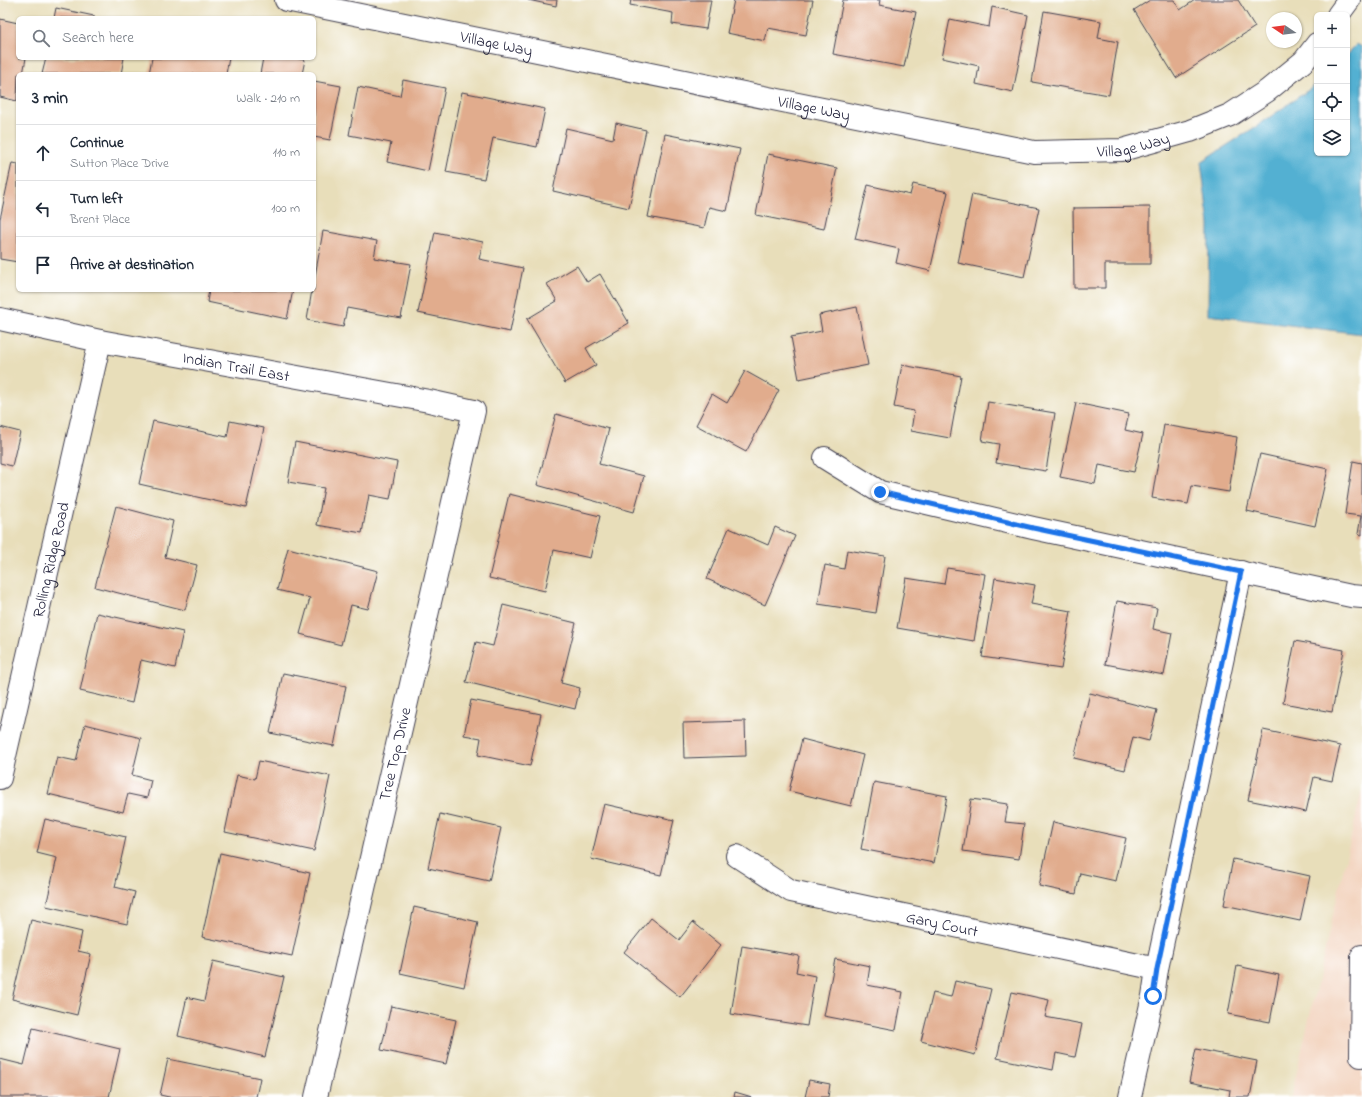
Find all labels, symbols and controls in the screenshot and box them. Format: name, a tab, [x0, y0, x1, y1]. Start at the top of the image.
north arrow	[1266, 12, 1302, 48]
map controls	[1314, 12, 1350, 156]
button: +	[1314, 12, 1350, 48]
search box	[16, 16, 316, 60]
street label: Village Way	[457, 25, 535, 64]
icon: search	[30, 27, 52, 49]
text: Search here	[62, 27, 134, 49]
button: −	[1314, 48, 1350, 84]
button: locate	[1314, 84, 1350, 120]
text: 3 min	[32, 86, 68, 111]
text: Walk · 210 m	[236, 89, 300, 108]
street label: Village Way	[774, 90, 852, 128]
button: layers	[1314, 120, 1350, 156]
street label: Village Way	[1096, 127, 1173, 165]
text: Continue	[70, 132, 124, 154]
icon: ahead	[32, 142, 54, 164]
text: 110 m	[273, 143, 300, 162]
text: Sutton Place Drive	[70, 154, 169, 173]
text: Turn left	[70, 188, 123, 210]
icon: left	[32, 198, 54, 220]
text: 100 m	[271, 199, 300, 218]
text: Brent Place	[70, 210, 130, 229]
icon: arrive	[32, 254, 54, 276]
text: Arrive at destination	[70, 254, 194, 276]
street label: Indian Trail East	[181, 346, 292, 389]
route end	[871, 483, 889, 501]
street label: Rolling Ridge Road	[27, 500, 77, 620]
street label: Tree Top Drive	[374, 704, 419, 804]
street label: Gary Court	[904, 906, 981, 945]
route start	[1144, 987, 1162, 1005]

